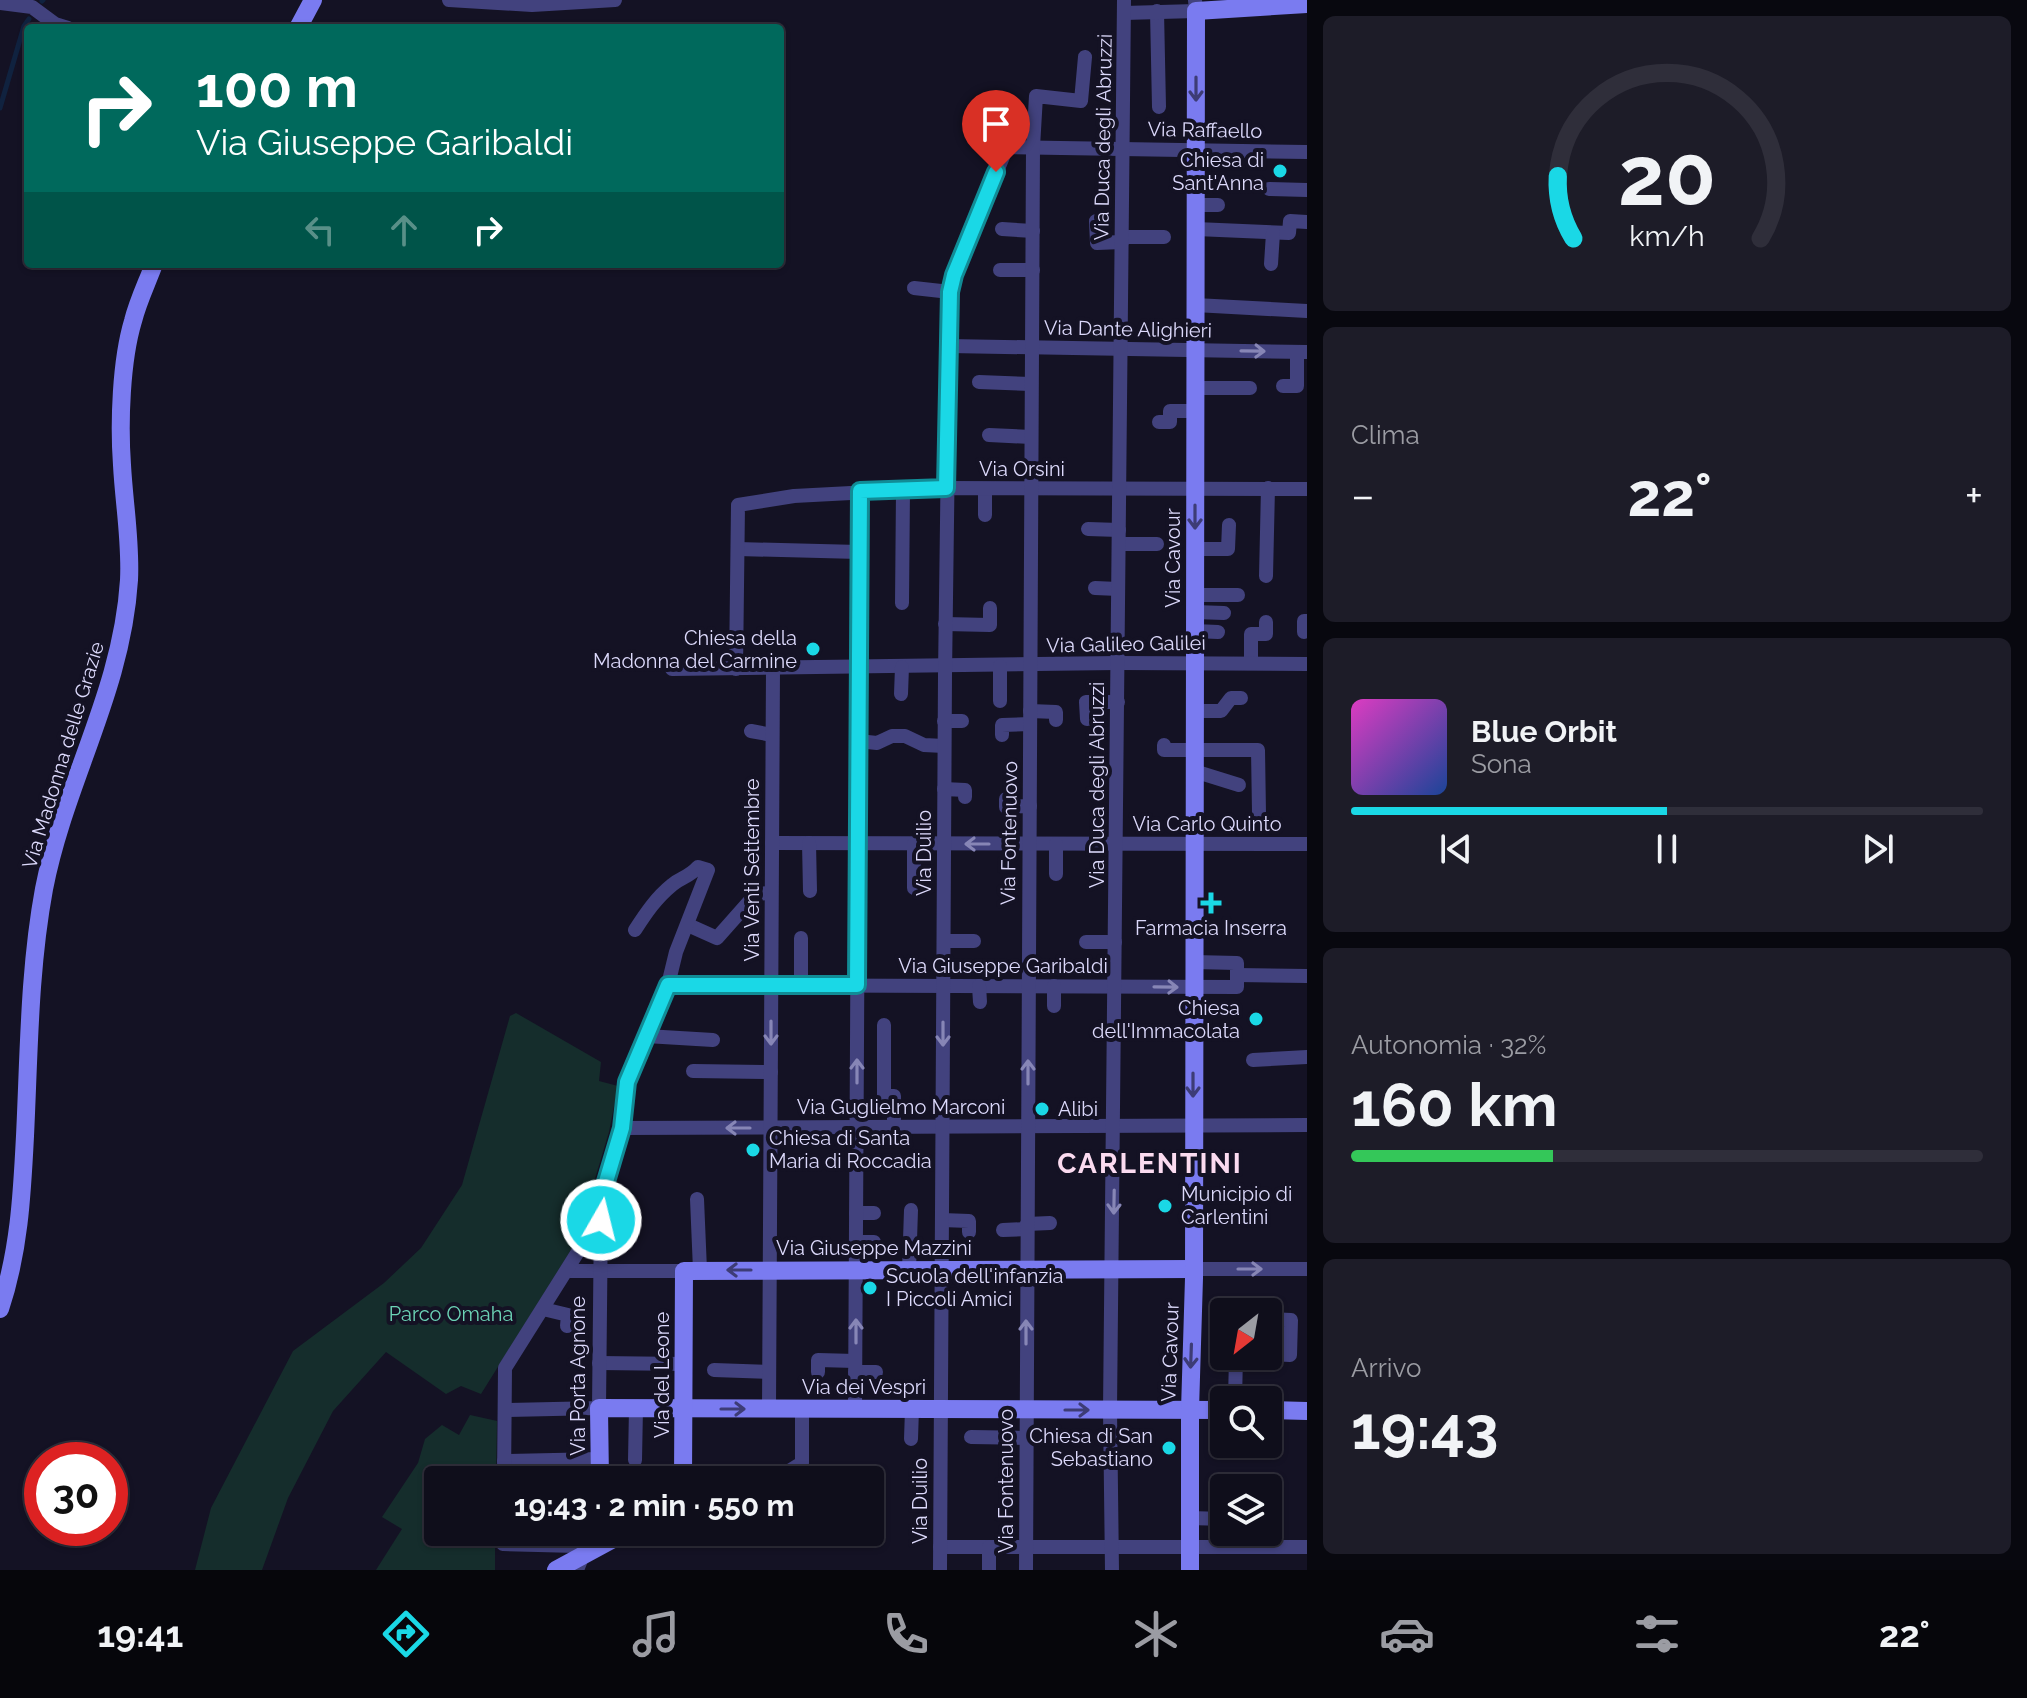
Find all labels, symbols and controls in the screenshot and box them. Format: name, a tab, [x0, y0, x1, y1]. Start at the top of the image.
street label: Via Duca degli Abruzzi	[1089, 33, 1117, 241]
text: 100 m	[196, 54, 358, 120]
icon: right	[64, 56, 168, 160]
one-way arrow	[1188, 75, 1204, 102]
pin	[962, 90, 1030, 172]
icon: arrive	[974, 102, 1018, 146]
street label: Via Raffaello	[1147, 117, 1263, 143]
text: Via Giuseppe Garibaldi	[196, 121, 573, 163]
text: 20	[1618, 127, 1716, 224]
place label: Chiesa di Sant'Anna	[1172, 148, 1264, 195]
marker: Chiesa di Sant'Anna	[1271, 162, 1289, 180]
icon: left	[298, 208, 342, 252]
icon: ahead	[382, 208, 426, 252]
icon: right	[466, 208, 510, 252]
text: km/h	[1629, 220, 1705, 254]
street label: Via Dante Alighieri	[1044, 316, 1212, 342]
one-way arrow	[1239, 343, 1266, 359]
text: Clima	[1351, 420, 1420, 450]
street label: Via Orsini	[979, 457, 1065, 481]
text: 22°	[1628, 460, 1712, 530]
text: −	[1351, 470, 1375, 521]
text: +	[1965, 470, 1983, 521]
one-way arrow	[1187, 503, 1203, 530]
street label: Via Cavour	[1161, 508, 1185, 608]
place label: Chiesa della Madonna del Carmine	[593, 626, 797, 673]
street label: Via Galileo Galilei	[1046, 631, 1206, 657]
street label: Via Madonna delle Grazie	[17, 638, 109, 871]
marker: Chiesa della Madonna del Carmine	[804, 640, 822, 658]
street label: Via Duca degli Abruzzi	[1085, 682, 1109, 888]
text: Blue Orbit	[1471, 714, 1617, 749]
text: Sona	[1471, 749, 1532, 779]
street label: Via Fontenuovo	[996, 761, 1022, 905]
street label: Via Venti Settembre	[740, 778, 764, 961]
street label: Via Duilio	[912, 810, 936, 896]
street label: Via Carlo Quinto	[1132, 812, 1282, 836]
icon: previous	[1434, 827, 1478, 871]
icon: pause	[1645, 827, 1689, 871]
icon: next	[1856, 827, 1900, 871]
one-way arrow	[964, 836, 991, 852]
marker: Farmacia Inserra	[1202, 894, 1220, 912]
place label: Farmacia Inserra	[1135, 916, 1287, 940]
street label: Via Giuseppe Garibaldi	[898, 954, 1108, 978]
one-way arrow	[1152, 979, 1179, 995]
place label: Chiesa dell'Immacolata	[1092, 996, 1240, 1043]
marker: Chiesa dell'Immacolata	[1247, 1010, 1265, 1028]
one-way arrow	[763, 1019, 779, 1046]
one-way arrow	[936, 1020, 951, 1047]
text: Autonomia · 32%	[1351, 1030, 1546, 1060]
one-way arrow	[849, 1058, 865, 1085]
one-way arrow	[1020, 1059, 1036, 1086]
text: 160 km	[1351, 1070, 1558, 1140]
one-way arrow	[1185, 1071, 1201, 1098]
street label: Via Guglielmo Marconi	[797, 1095, 1005, 1119]
place label: Alibi	[1058, 1097, 1098, 1121]
marker: Alibi	[1033, 1100, 1051, 1118]
one-way arrow	[725, 1120, 752, 1136]
place label: Chiesa di Santa Maria di Roccadia	[769, 1126, 932, 1173]
marker: Chiesa di Santa Maria di Roccadia	[744, 1141, 762, 1159]
district label: CARLENTINI	[1057, 1147, 1243, 1180]
position arrow	[559, 1178, 643, 1262]
place label: Municipio di Carlentini	[1181, 1182, 1292, 1229]
one-way arrow	[1106, 1188, 1122, 1215]
marker: Municipio di Carlentini	[1156, 1197, 1174, 1215]
street label: Via Giuseppe Mazzini	[776, 1236, 972, 1260]
one-way arrow	[1236, 1261, 1263, 1277]
one-way arrow	[726, 1262, 753, 1278]
place label: Scuola dell'infanzia I Piccoli Amici	[886, 1264, 1064, 1311]
marker: Scuola dell'infanzia I Piccoli Amici	[861, 1279, 879, 1297]
street label: Via Porta Agnone	[566, 1296, 590, 1456]
north arrow	[1210, 1298, 1282, 1370]
map controls	[1210, 1298, 1282, 1546]
park label: Parco Omaha	[389, 1302, 513, 1326]
street label: Via Cavour	[1156, 1302, 1184, 1402]
street label: Via del Leone	[650, 1311, 674, 1438]
one-way arrow	[848, 1318, 864, 1345]
one-way arrow	[1018, 1319, 1034, 1346]
one-way arrow	[1184, 1342, 1199, 1369]
text: Arrivo	[1351, 1353, 1421, 1383]
street label: Via dei Vespri	[802, 1375, 926, 1399]
button: search	[1210, 1386, 1282, 1458]
text: 19:43	[1351, 1393, 1499, 1463]
one-way arrow	[719, 1401, 746, 1417]
one-way arrow	[1063, 1402, 1090, 1418]
street label: Via Fontenuovo	[994, 1409, 1018, 1553]
place label: Chiesa di San Sebastiano	[1029, 1424, 1153, 1471]
marker: Chiesa di San Sebastiano	[1160, 1439, 1178, 1457]
speed limit sign: 30	[24, 1442, 128, 1546]
street label: Via Duilio	[908, 1458, 932, 1544]
button: layers	[1210, 1474, 1282, 1546]
text: 19:43 · 2 min · 550 m	[514, 1488, 794, 1523]
icon: directions	[378, 1606, 434, 1662]
icon: music	[628, 1606, 684, 1662]
icon: phone	[878, 1606, 934, 1662]
icon: climate	[1128, 1606, 1184, 1662]
icon: car	[1379, 1606, 1435, 1662]
icon: filters	[1629, 1606, 1685, 1662]
text: 19:41	[97, 1613, 183, 1655]
text: 22°	[1879, 1613, 1930, 1655]

